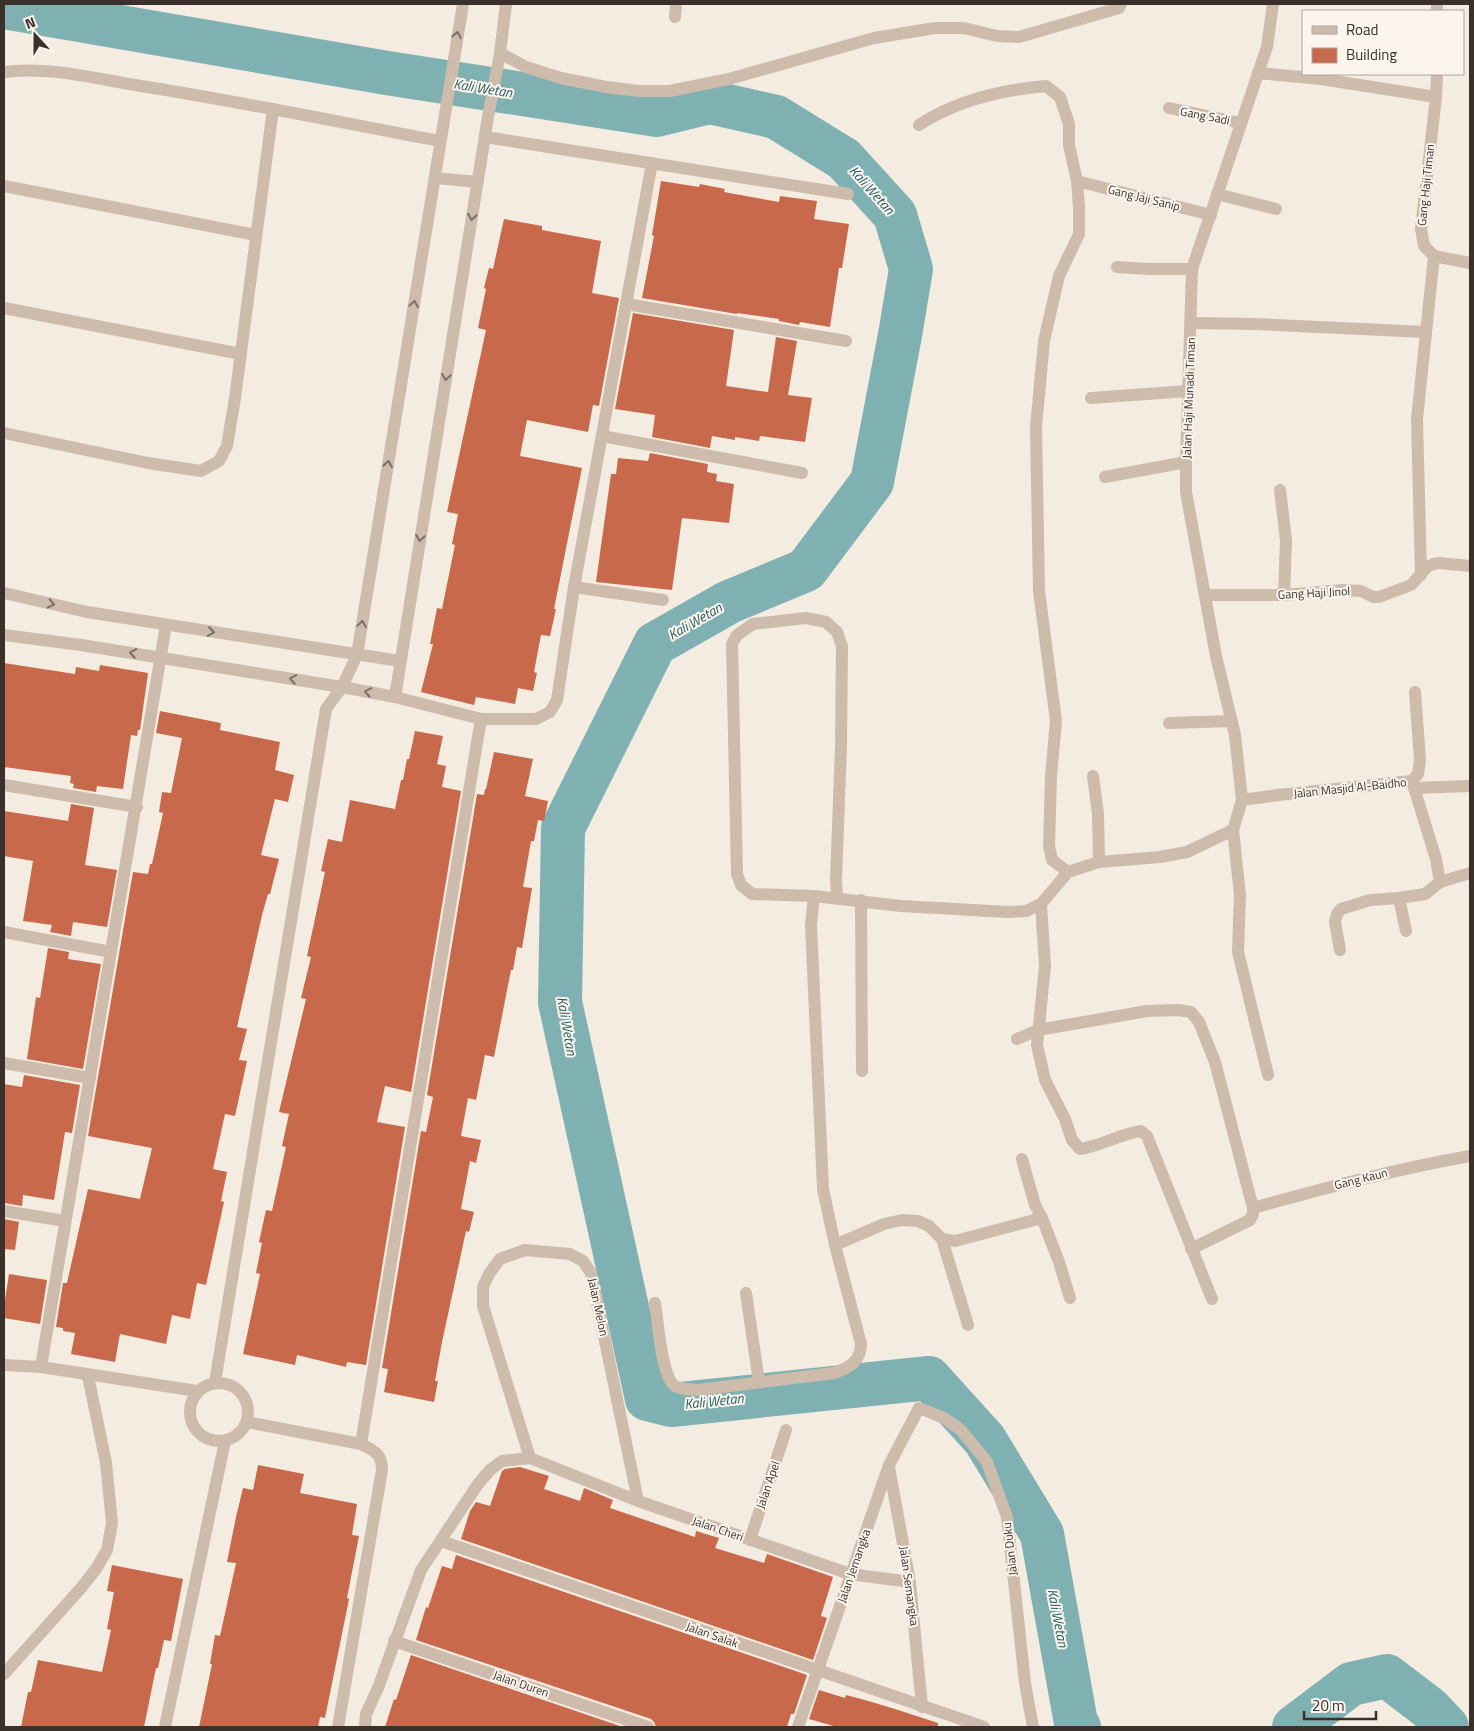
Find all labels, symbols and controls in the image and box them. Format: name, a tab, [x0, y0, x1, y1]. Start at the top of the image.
north arrow	[10, 10, 60, 60]
legend	[1302, 10, 1464, 75]
text: N	[22, 11, 38, 34]
text: Road	[1346, 18, 1378, 41]
one-way arrow	[451, 31, 462, 40]
text: Building	[1346, 43, 1397, 66]
water label: Kali Wetan	[452, 73, 515, 103]
street label: Gang Sadi	[1179, 101, 1232, 130]
street label: Gang Haji Timan	[1412, 143, 1439, 227]
water label: Kali Wetan	[845, 161, 901, 219]
street label: Gang Jaji Sanip	[1106, 179, 1182, 216]
one-way arrow	[468, 212, 478, 221]
one-way arrow	[409, 299, 419, 308]
street label: Jalan Haji Munadi Timan	[1177, 337, 1200, 459]
one-way arrow	[442, 373, 452, 382]
one-way arrow	[382, 460, 393, 468]
one-way arrow	[416, 533, 426, 542]
street label: Gang Haji Jinol	[1277, 581, 1351, 604]
water label: Kali Wetan	[664, 596, 727, 644]
one-way arrow	[47, 598, 56, 609]
one-way arrow	[356, 620, 366, 629]
one-way arrow	[207, 626, 216, 636]
one-way arrow	[129, 648, 137, 659]
one-way arrow	[289, 674, 298, 684]
one-way arrow	[364, 687, 373, 697]
street label: Jalan Masjid Al-Baidho	[1292, 772, 1407, 803]
water label: Kali Wetan	[552, 995, 583, 1058]
street label: Gang Kaun	[1332, 1163, 1390, 1194]
street label: Jalan Melon	[583, 1276, 614, 1338]
water label: Kali Wetan	[683, 1387, 745, 1414]
street label: Jalan Apel	[750, 1458, 785, 1511]
street label: Jalan Cheri	[690, 1511, 746, 1546]
street label: Jalan Duku	[997, 1521, 1022, 1577]
street label: Jalan Jemangka	[832, 1526, 875, 1605]
street label: Jalan Semangka	[895, 1545, 924, 1627]
water label: Kali Wetan	[1043, 1587, 1075, 1650]
street label: Jalan Salak	[683, 1617, 741, 1652]
street label: Jalan Duren	[491, 1665, 552, 1702]
scale bar	[1304, 1688, 1376, 1720]
text: 20 m	[1312, 1694, 1345, 1717]

